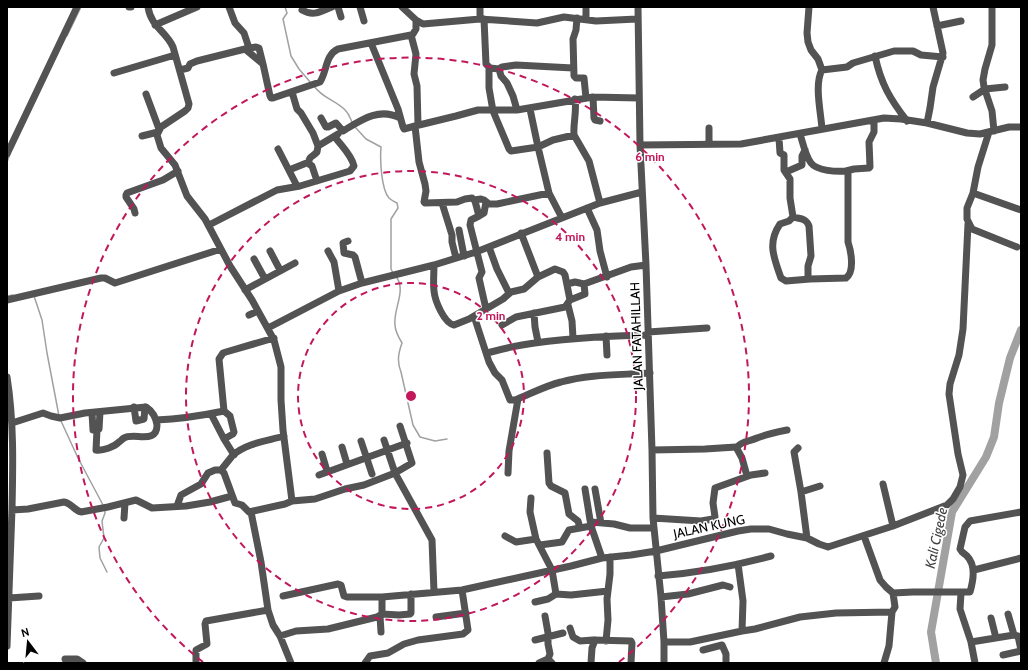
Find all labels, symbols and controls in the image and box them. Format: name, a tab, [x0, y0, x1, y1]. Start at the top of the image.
text: 6 min	[635, 149, 665, 164]
text: 4 min	[555, 229, 585, 244]
street label: JALAN FATAHILLAH	[626, 282, 646, 391]
text: 2 min	[477, 308, 505, 323]
centre of rings	[404, 389, 418, 403]
water label: Kali Cigede	[921, 505, 951, 570]
street label: JALAN KUNG	[671, 511, 746, 542]
north arrow	[8, 622, 48, 662]
text: N	[20, 625, 31, 640]

